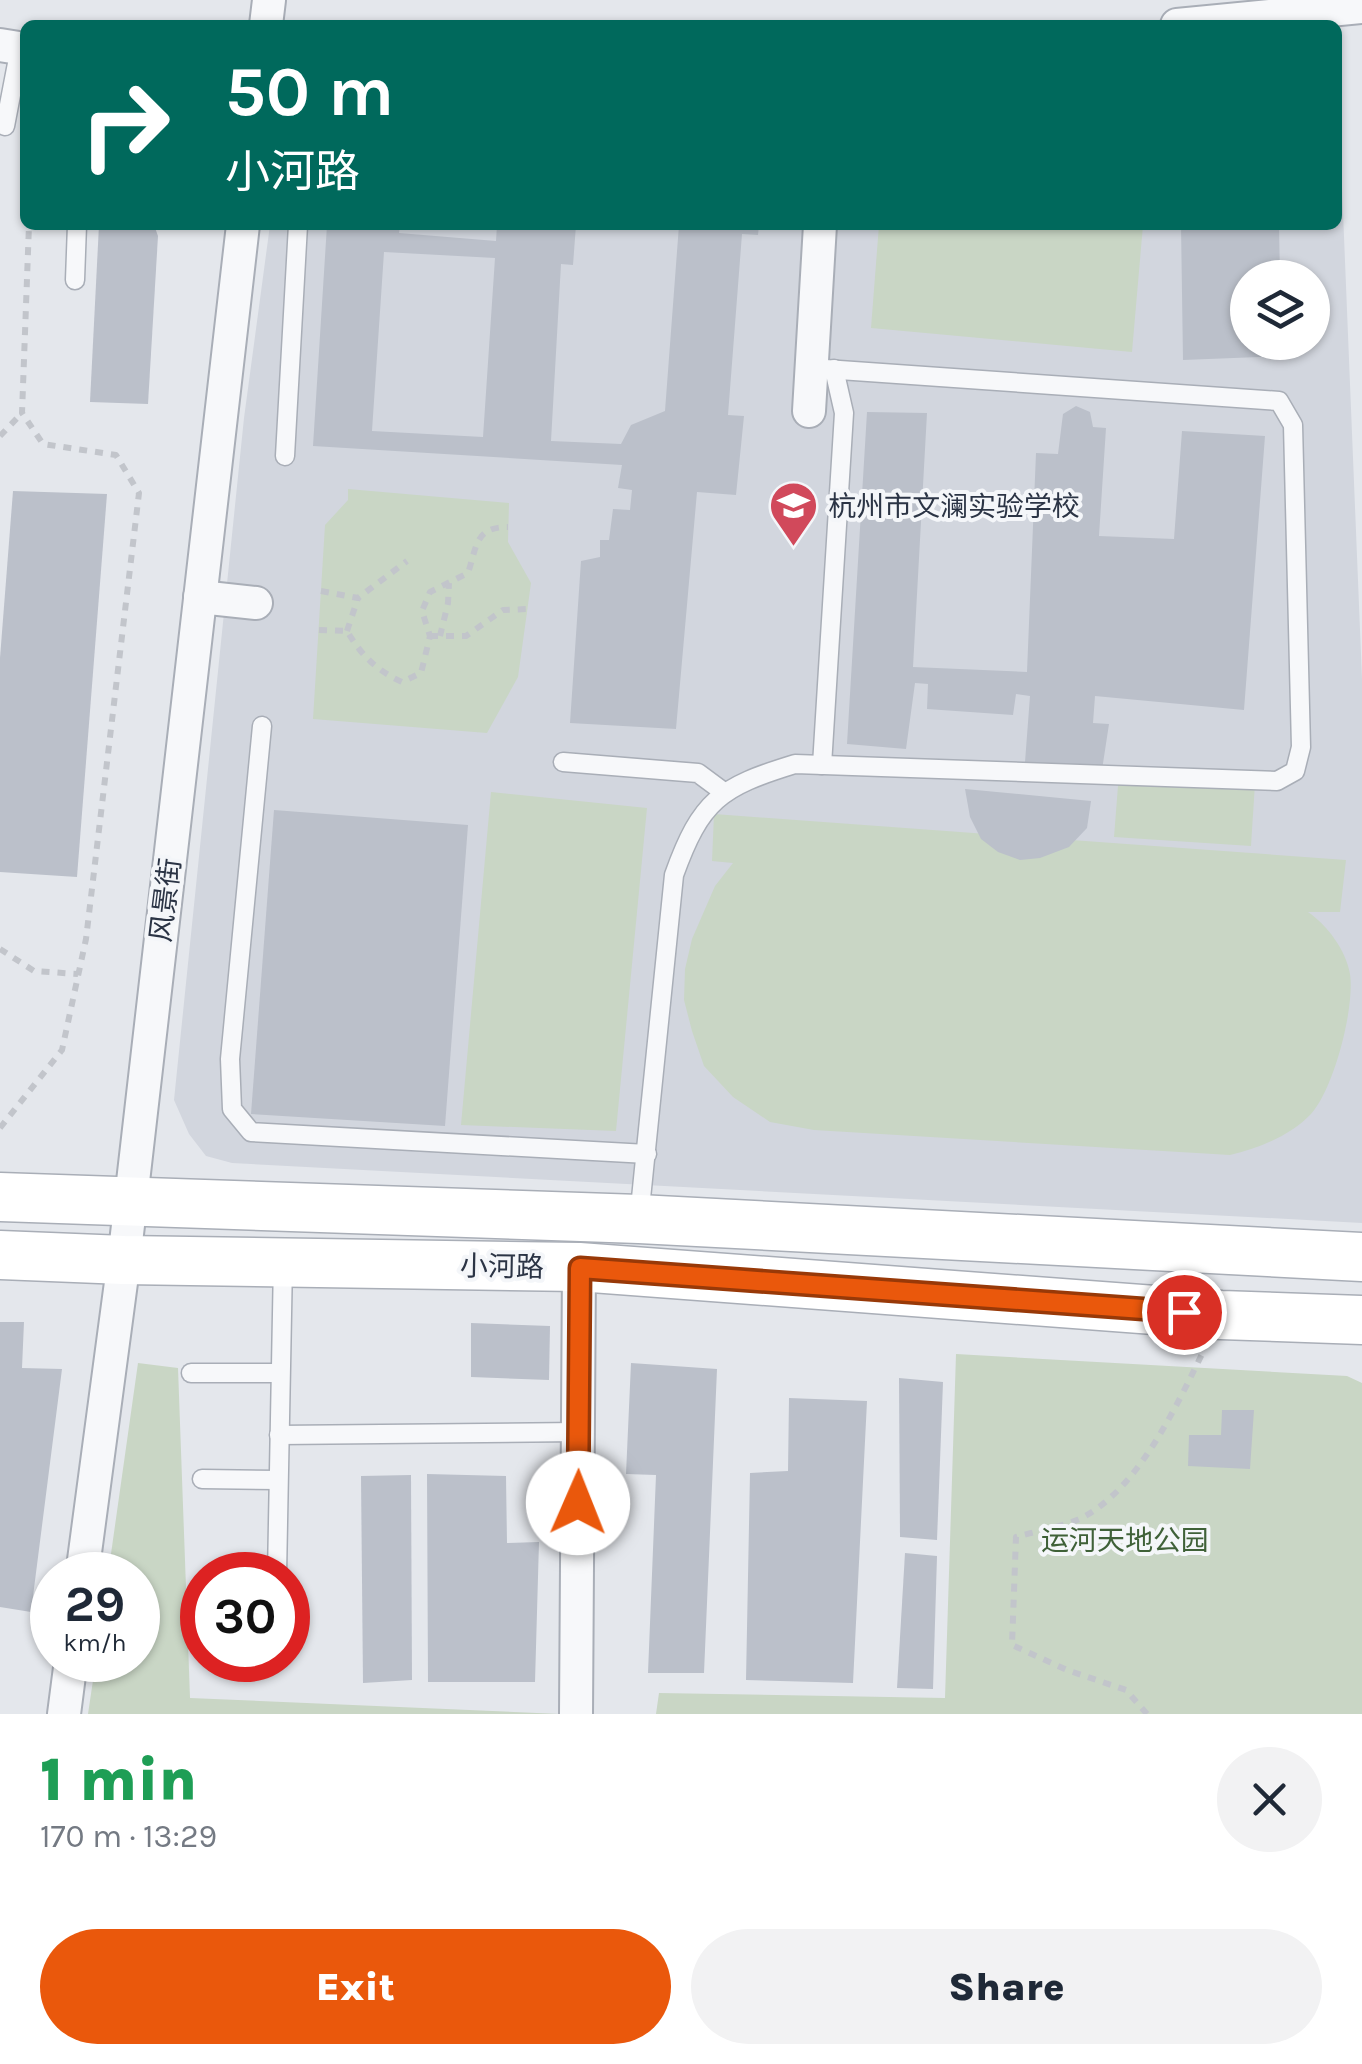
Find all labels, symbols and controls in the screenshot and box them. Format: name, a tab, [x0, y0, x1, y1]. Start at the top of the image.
text: 50 m	[225, 51, 394, 133]
icon: right	[60, 60, 190, 190]
text: 小河路	[225, 146, 360, 198]
map controls	[1230, 260, 1330, 360]
button: layers	[1230, 260, 1330, 360]
school or university icon: 杭州市文澜实验学校	[767, 480, 819, 548]
place label: 杭州市文澜实验学校	[828, 490, 1080, 523]
street label: 风景街	[144, 856, 187, 944]
street label: 小河路	[460, 1249, 544, 1284]
pin	[1142, 1270, 1227, 1355]
icon: arrive	[1157, 1285, 1212, 1340]
position arrow	[526, 1451, 630, 1555]
park label: 运河天地公园	[1041, 1524, 1209, 1557]
speed limit sign: 30	[180, 1552, 310, 1682]
text: 29	[65, 1575, 125, 1634]
text: km/h	[63, 1628, 127, 1657]
text: 1 min	[40, 1745, 197, 1815]
button: close	[1217, 1747, 1322, 1852]
text: 170 m · 13:29	[40, 1818, 217, 1855]
button: Exit	[40, 1929, 671, 2044]
button: Share	[691, 1929, 1322, 2044]

